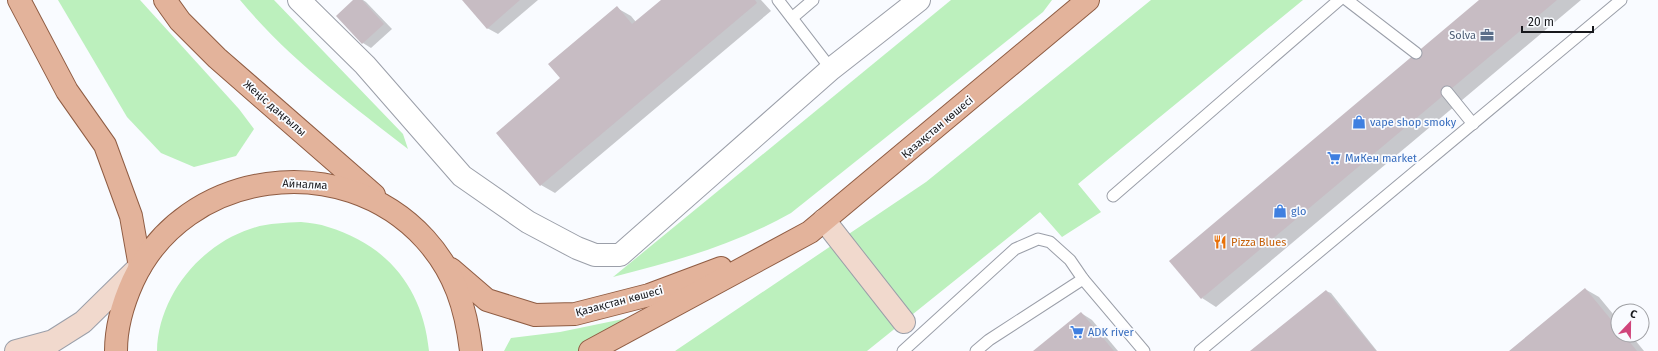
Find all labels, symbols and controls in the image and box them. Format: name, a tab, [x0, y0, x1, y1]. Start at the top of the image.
scale bar	[1522, 8, 1593, 34]
text: 20 m	[1528, 15, 1554, 29]
office icon: Solva	[1479, 27, 1495, 43]
place label: Solva	[1449, 29, 1476, 42]
street label: Жеңіс даңғылы	[241, 78, 309, 139]
street label: Қазақстан көшесі	[899, 94, 976, 161]
shop icon: vape shop smoky	[1351, 114, 1367, 130]
place label: vape shop smoky	[1370, 116, 1457, 129]
supermarket icon: МиКен market	[1326, 150, 1342, 166]
place label: МиКен market	[1345, 152, 1417, 165]
street label: Айналма	[282, 177, 328, 192]
shop icon: glo	[1272, 203, 1288, 219]
place label: glo	[1291, 205, 1306, 218]
restaurant icon: Pizza Blues	[1212, 234, 1228, 250]
place label: Pizza Blues	[1231, 236, 1286, 249]
street label: Қазақстан көшесі	[574, 284, 664, 319]
north arrow	[1610, 303, 1650, 343]
text: С	[1628, 307, 1640, 322]
supermarket icon: ADK river	[1069, 324, 1085, 340]
place label: ADK river	[1088, 326, 1134, 339]

